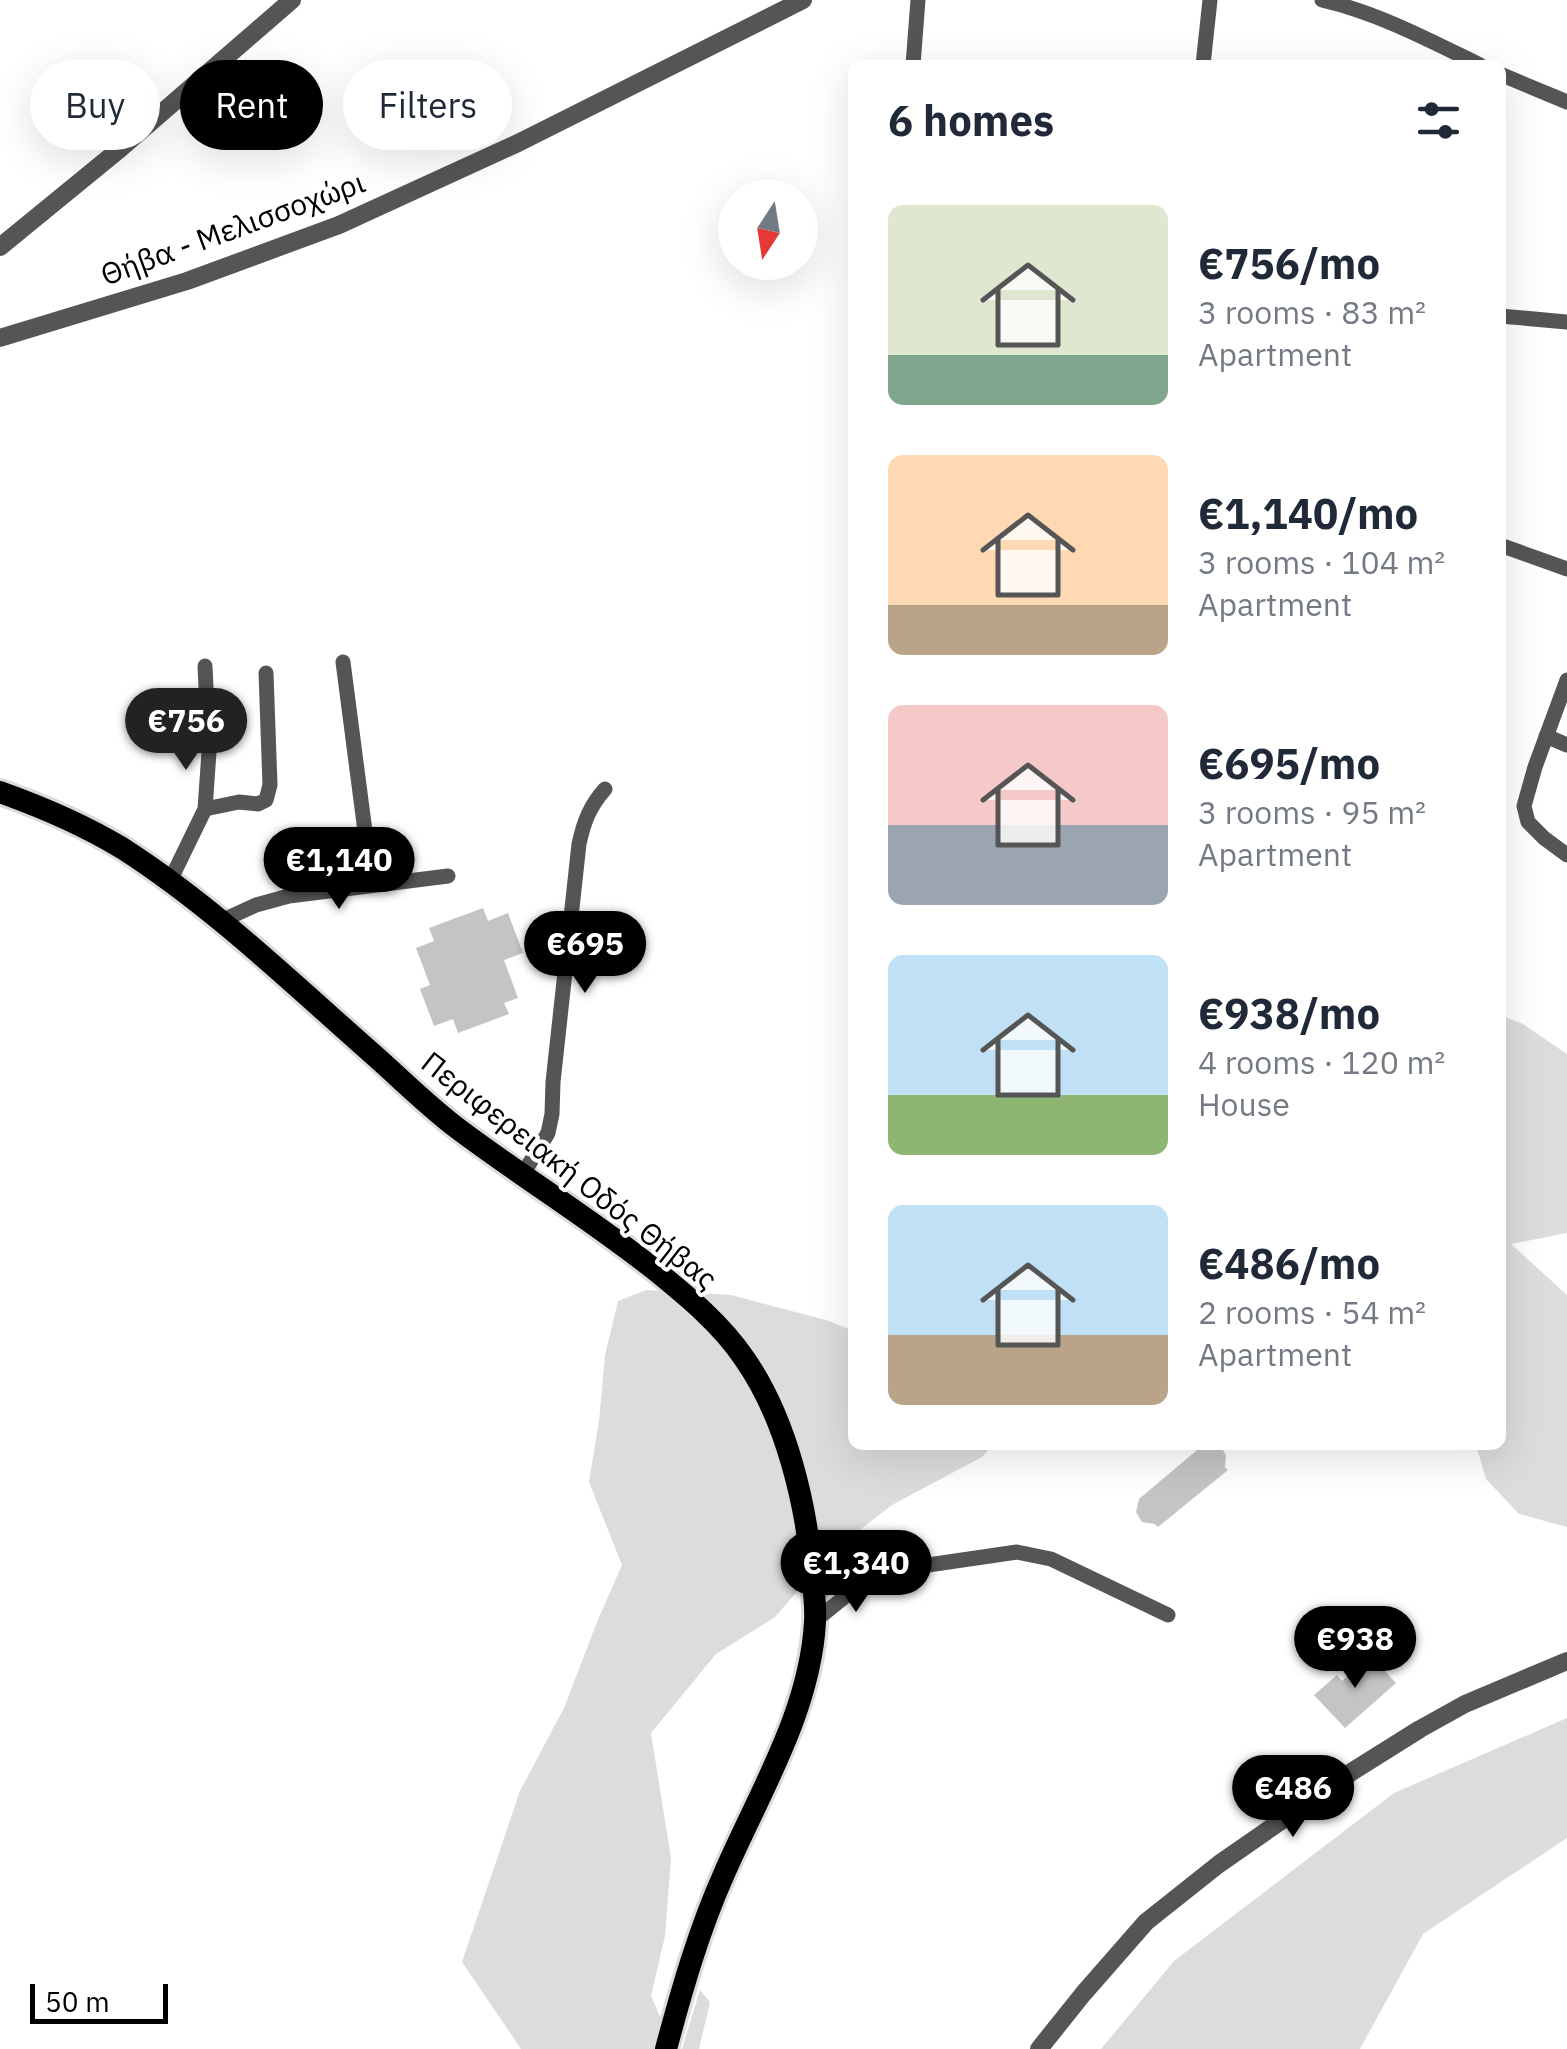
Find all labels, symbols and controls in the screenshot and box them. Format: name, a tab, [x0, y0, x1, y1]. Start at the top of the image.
chip: Buy	[30, 60, 160, 150]
chip: Rent	[180, 60, 323, 150]
chip: Filters	[343, 60, 512, 150]
text: 6 homes	[888, 93, 1054, 148]
icon: filters	[1411, 93, 1466, 148]
street label: Θήβα - Μελισσοχώρι	[95, 162, 370, 294]
north arrow	[718, 180, 818, 280]
map controls	[718, 180, 818, 280]
text: €756/mo	[1198, 236, 1380, 291]
icon: home	[968, 245, 1088, 365]
text: 3 rooms · 83 m²	[1198, 291, 1426, 333]
text: Apartment	[1198, 333, 1352, 375]
text: €1,140/mo	[1198, 486, 1418, 541]
icon: home	[968, 495, 1088, 615]
text: 3 rooms · 104 m²	[1198, 541, 1445, 583]
text: Apartment	[1198, 583, 1352, 625]
pin: €756	[127, 688, 245, 773]
text: €756	[147, 699, 225, 741]
text: €695/mo	[1198, 736, 1380, 791]
icon: home	[968, 745, 1088, 865]
text: 3 rooms · 95 m²	[1198, 791, 1426, 833]
pin: €1,140	[258, 827, 420, 912]
text: Apartment	[1198, 833, 1352, 875]
text: €1,140	[286, 838, 392, 880]
pin: €695	[526, 911, 644, 996]
text: €695	[546, 922, 624, 964]
text: €938/mo	[1198, 986, 1380, 1041]
icon: home	[968, 995, 1088, 1115]
text: 4 rooms · 120 m²	[1198, 1041, 1445, 1083]
street label: Περιφερειακή Οδός Θήβας	[414, 1042, 726, 1298]
text: House	[1198, 1083, 1290, 1125]
text: €486/mo	[1198, 1236, 1380, 1291]
icon: home	[968, 1245, 1088, 1365]
text: 2 rooms · 54 m²	[1198, 1291, 1426, 1333]
text: Apartment	[1198, 1333, 1352, 1375]
pin: €1,340	[775, 1530, 937, 1615]
text: €1,340	[803, 1541, 909, 1583]
pin: €938	[1296, 1606, 1414, 1691]
text: €938	[1316, 1617, 1394, 1659]
pin: €486	[1234, 1755, 1352, 1840]
text: €486	[1254, 1766, 1332, 1808]
scale bar	[30, 1979, 168, 2024]
text: 50 m	[45, 1983, 110, 2020]

